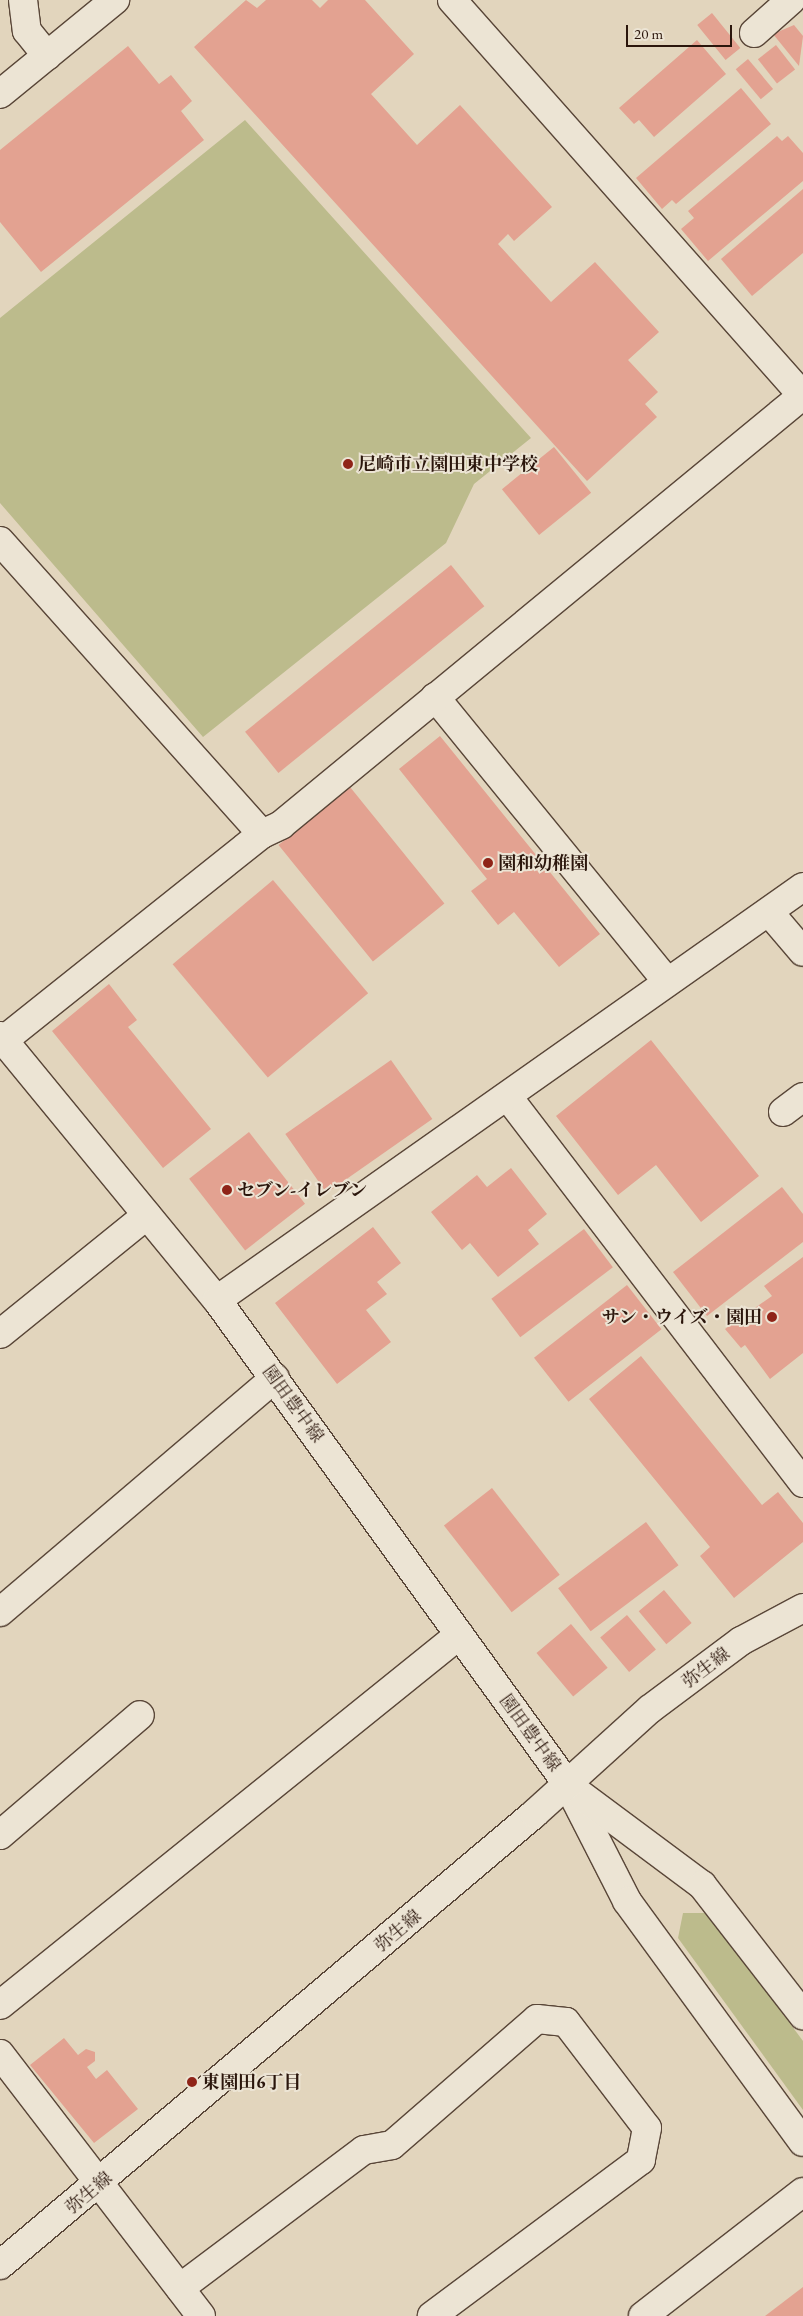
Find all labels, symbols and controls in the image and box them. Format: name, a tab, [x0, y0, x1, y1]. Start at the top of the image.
scale bar	[628, 15, 734, 47]
text: 20 m	[634, 24, 663, 43]
place label: 尼崎市立園田東中学校	[358, 453, 538, 475]
marker: 尼崎市立園田東中学校	[342, 458, 354, 470]
place label: 園和幼稚園	[498, 852, 588, 874]
marker: 園和幼稚園	[482, 857, 494, 869]
place label: セブン-イレブン	[237, 1179, 369, 1201]
marker: セブン-イレブン	[221, 1184, 233, 1196]
place label: サン・ウイズ・園田	[600, 1306, 762, 1328]
marker: サン・ウイズ・園田	[766, 1311, 778, 1323]
street label: 園田豊中線	[258, 1361, 328, 1447]
street label: 弥生線	[678, 1643, 734, 1693]
street label: 園田豊中線	[495, 1690, 565, 1776]
street label: 弥生線	[370, 1905, 426, 1957]
place label: 東園田6丁目	[202, 2071, 302, 2093]
marker: 東園田6丁目	[186, 2076, 198, 2088]
street label: 弥生線	[61, 2167, 117, 2219]

